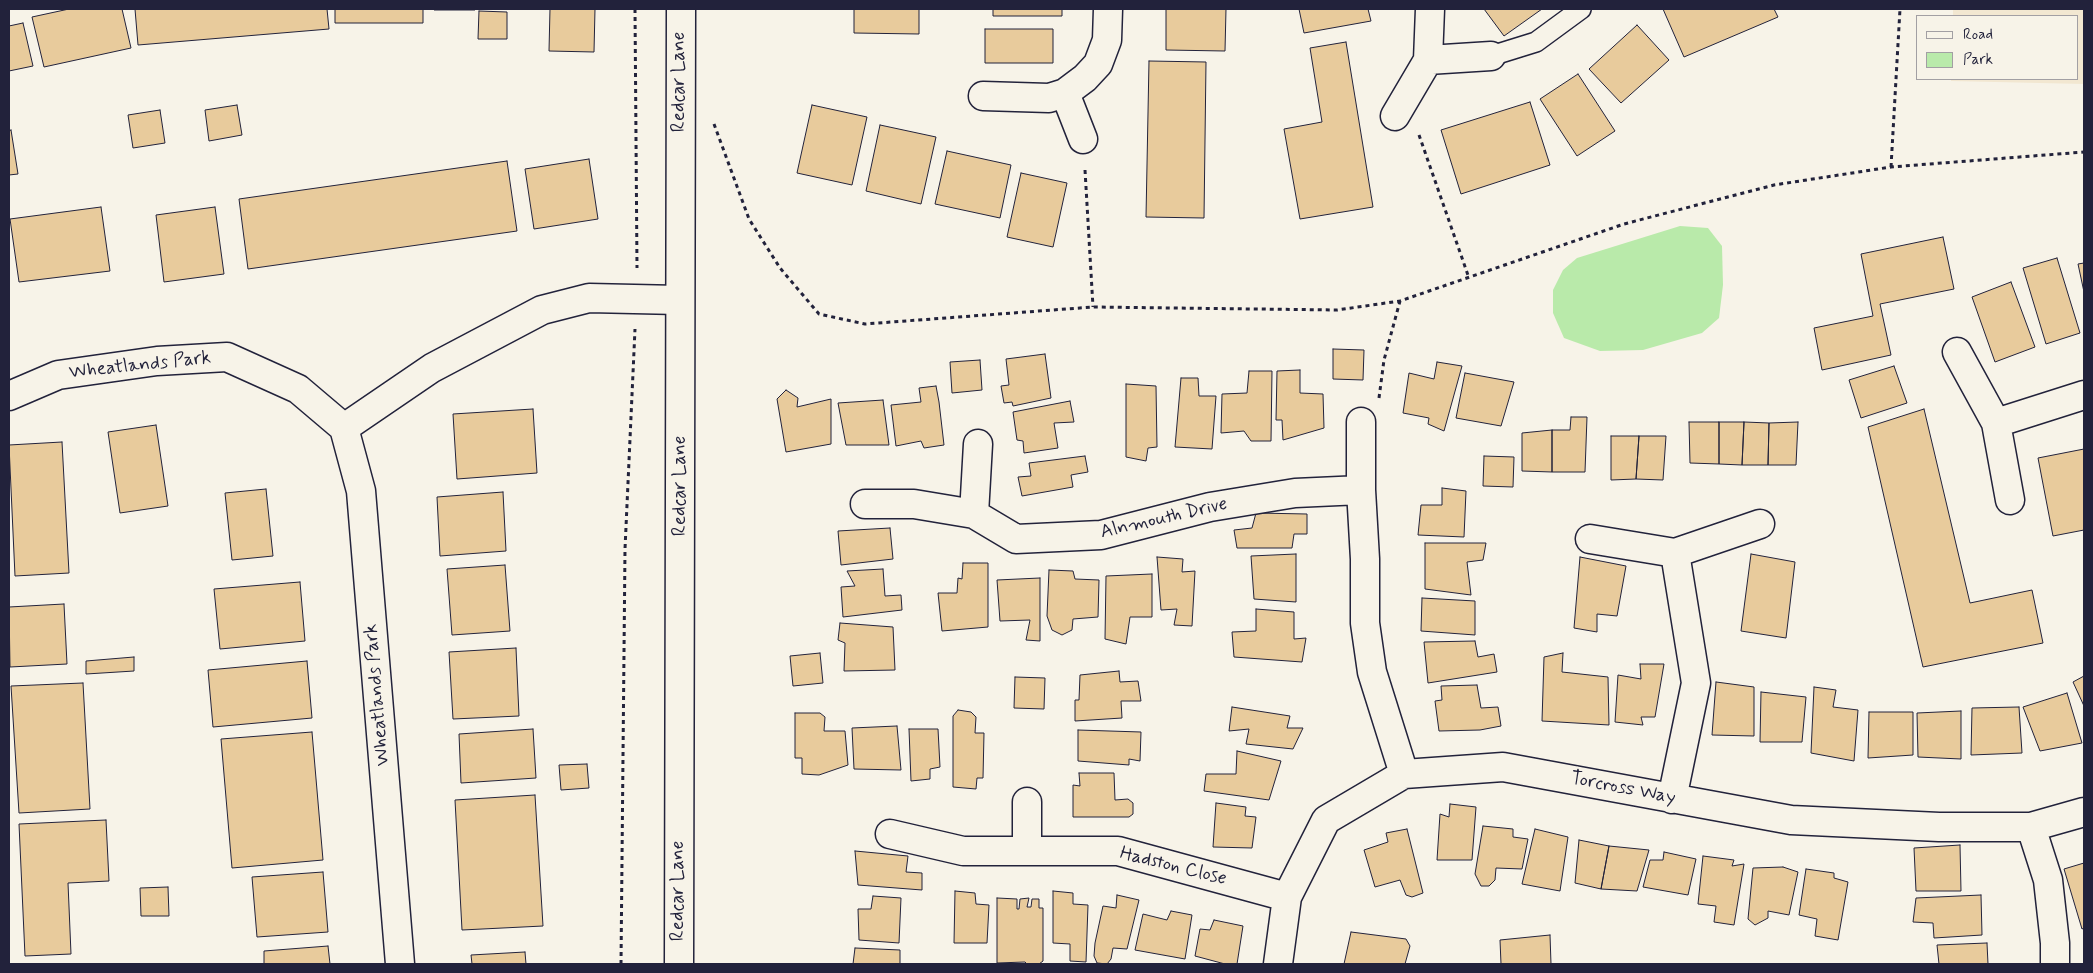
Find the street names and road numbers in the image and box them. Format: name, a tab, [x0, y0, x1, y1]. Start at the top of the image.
street label: Redcar Lane	[669, 32, 691, 132]
street label: Wheatlands Park	[68, 347, 212, 385]
street label: Redcar Lane	[670, 436, 692, 536]
street label: Alnmouth Drive	[1098, 493, 1230, 545]
street label: Wheatlands Park	[360, 623, 396, 767]
street label: Torcross Way	[1569, 768, 1677, 810]
street label: Redcar Lane	[668, 841, 690, 941]
street label: Hadston Close	[1117, 843, 1229, 891]

